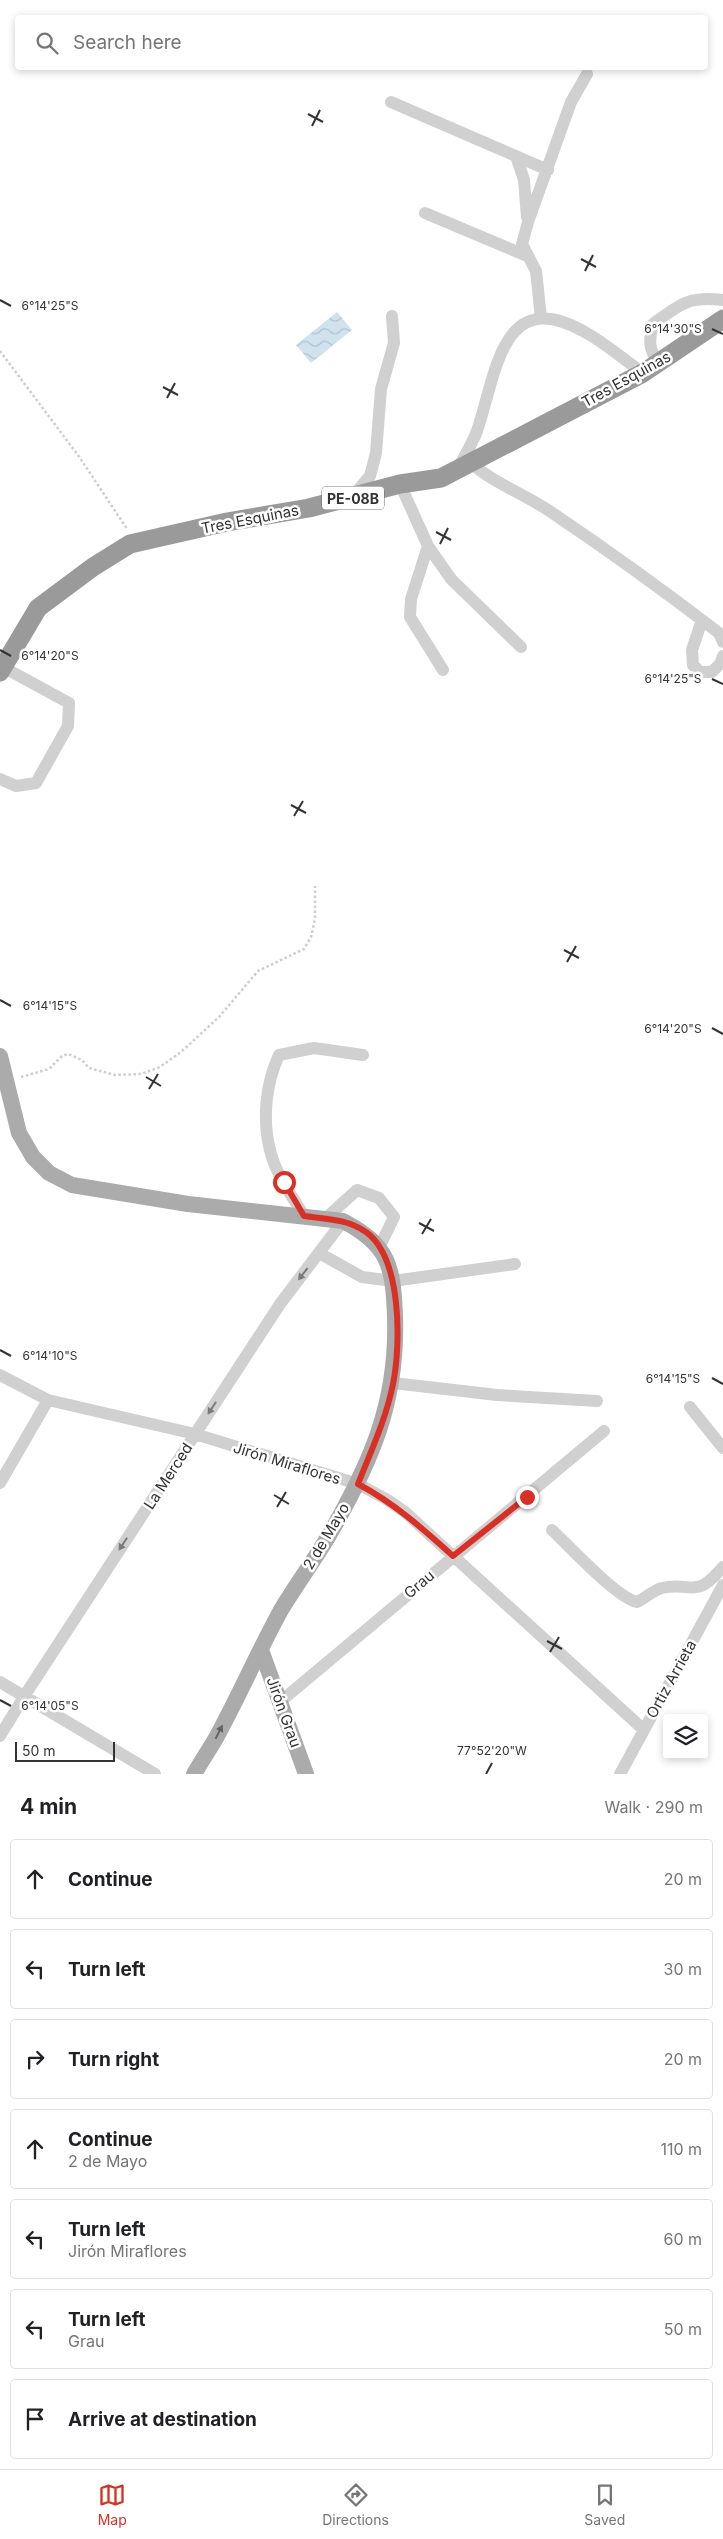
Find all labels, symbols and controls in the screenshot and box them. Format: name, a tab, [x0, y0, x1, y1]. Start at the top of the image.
search box	[15, 15, 708, 70]
icon: search	[33, 29, 61, 57]
text: Search here	[73, 31, 182, 54]
text: 6°14'25"S	[21, 298, 79, 313]
text: 6°14'30"S	[644, 321, 702, 336]
street label: Tres Esquinas	[578, 347, 674, 411]
road number: PE-08B	[322, 486, 384, 509]
street label: Tres Esquinas	[200, 500, 300, 538]
text: 6°14'20"S	[21, 648, 79, 663]
text: 6°14'25"S	[644, 671, 702, 686]
text: 6°14'15"S	[23, 998, 78, 1013]
text: 6°14'20"S	[644, 1021, 702, 1036]
route start	[273, 1171, 296, 1194]
one-way arrow	[298, 1267, 309, 1280]
text: 6°14'10"S	[23, 1348, 78, 1363]
text: 6°14'15"S	[646, 1371, 701, 1386]
one-way arrow	[207, 1401, 217, 1414]
street label: Jirón Miraflores	[231, 1438, 343, 1488]
street label: La Merced	[140, 1439, 196, 1513]
route end	[516, 1486, 539, 1509]
street label: 2 de Mayo	[299, 1499, 353, 1573]
one-way arrow	[118, 1537, 128, 1551]
street label: Grau	[400, 1566, 438, 1602]
street label: Ortiz Arrieta	[642, 1637, 700, 1721]
street label: Jirón Grau	[262, 1674, 306, 1750]
text: 6°14'05"S	[21, 1698, 79, 1713]
map controls	[663, 1714, 708, 1759]
button: layers	[663, 1714, 708, 1759]
one-way arrow	[215, 1725, 223, 1739]
scale bar	[15, 1739, 115, 1762]
text: 50 m	[22, 1742, 56, 1759]
text: 77°52'20"W	[457, 1743, 527, 1758]
text: 4 min	[20, 1794, 77, 1819]
text: Walk · 290 m	[605, 1797, 703, 1817]
icon: ahead	[21, 1865, 49, 1893]
text: Continue	[68, 1868, 153, 1891]
text: 20 m	[664, 1869, 702, 1889]
icon: left	[21, 1955, 49, 1983]
text: Turn left	[68, 1958, 146, 1981]
text: 30 m	[664, 1959, 702, 1979]
icon: right	[21, 2045, 49, 2073]
text: Turn right	[68, 2048, 159, 2071]
text: 20 m	[664, 2049, 702, 2069]
text: Continue	[68, 2128, 153, 2151]
icon: ahead	[21, 2135, 49, 2163]
text: 110 m	[660, 2139, 702, 2159]
text: 2 de Mayo	[68, 2151, 147, 2171]
text: Turn left	[68, 2218, 146, 2241]
icon: left	[21, 2225, 49, 2253]
text: 60 m	[663, 2229, 702, 2249]
text: Jirón Miraflores	[68, 2241, 187, 2261]
text: Turn left	[68, 2308, 146, 2331]
icon: left	[21, 2315, 49, 2343]
text: 50 m	[664, 2319, 702, 2339]
text: Grau	[68, 2331, 104, 2351]
icon: arrive	[21, 2405, 49, 2433]
text: Arrive at destination	[68, 2408, 257, 2431]
tab: Map	[98, 2481, 127, 2528]
tab: Directions	[322, 2481, 389, 2528]
tab: Saved	[584, 2481, 625, 2528]

